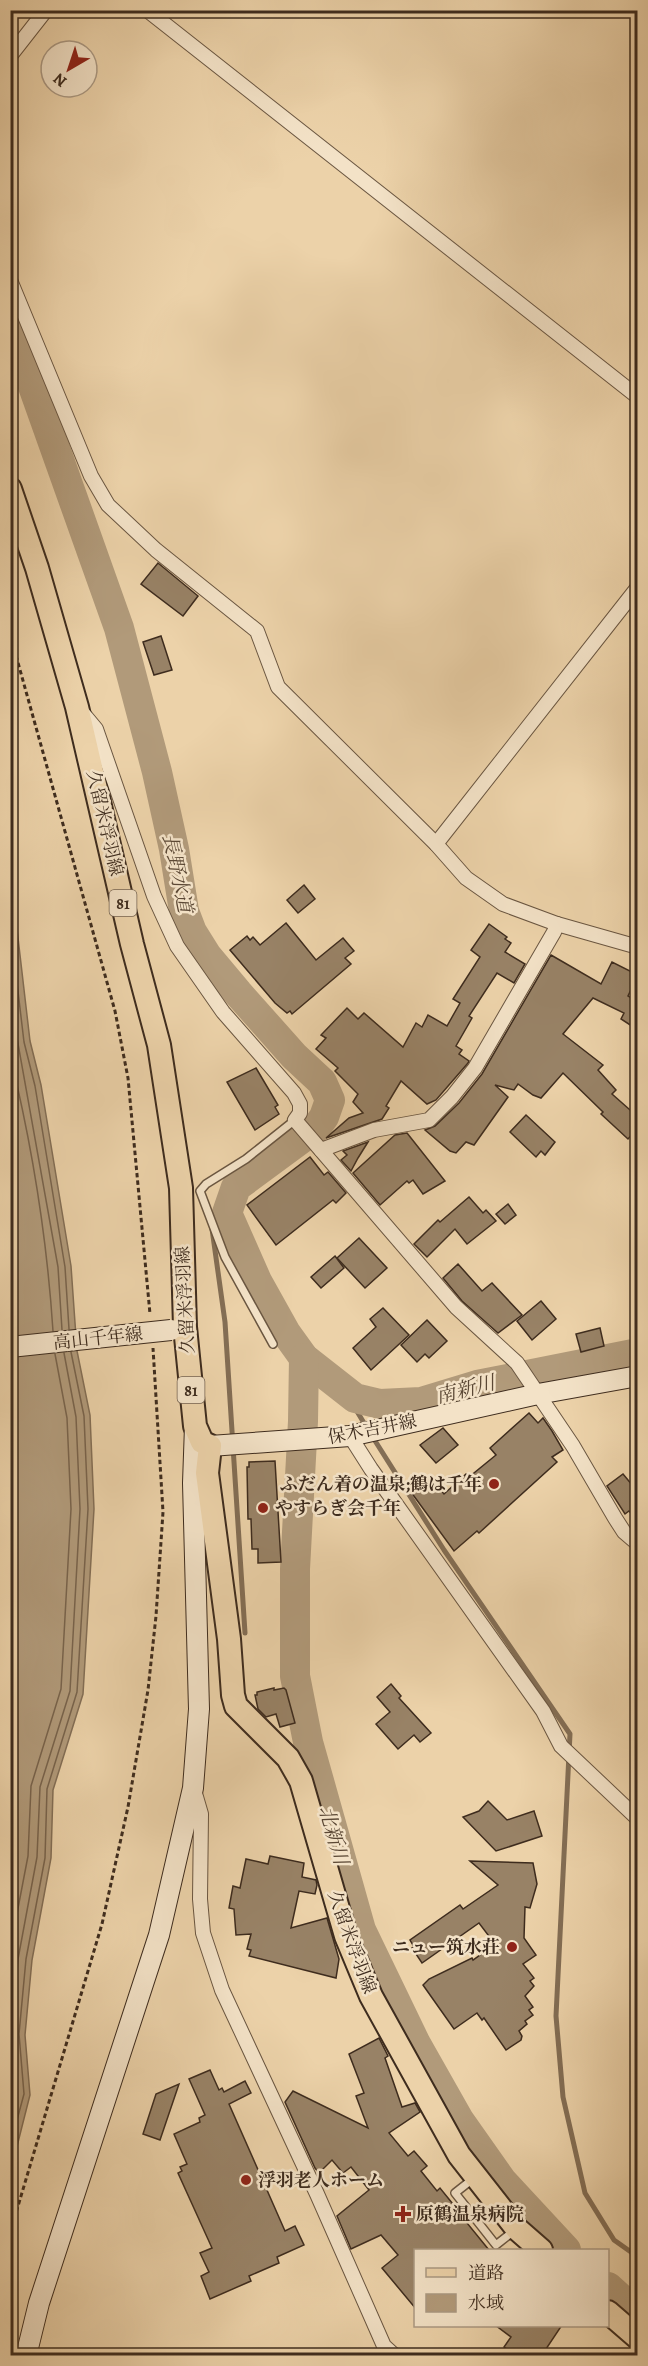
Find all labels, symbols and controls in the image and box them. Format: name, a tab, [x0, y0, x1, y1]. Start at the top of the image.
north arrow	[39, 39, 99, 99]
text: N	[48, 67, 72, 92]
street label: 久留米浮羽線	[81, 768, 129, 878]
water label: 長野水道	[156, 831, 200, 918]
road number: 81	[110, 890, 136, 916]
street label: 久留米浮羽線	[170, 1245, 200, 1355]
street label: 高山千年線	[52, 1321, 144, 1355]
water label: 南新川	[433, 1369, 499, 1410]
road number: 81	[178, 1377, 204, 1403]
street label: 保木吉井線	[326, 1409, 418, 1449]
place label: ふだん着の温泉;鶴は千年	[280, 1472, 482, 1496]
marker: ふだん着の温泉;鶴は千年	[487, 1477, 501, 1491]
place label: やすらぎ会千年	[275, 1496, 401, 1520]
marker: やすらぎ会千年	[256, 1501, 270, 1515]
water label: 北新川	[312, 1803, 355, 1870]
street label: 久留米浮羽線	[322, 1887, 382, 1997]
place label: ニュー筑水荘	[392, 1935, 500, 1959]
marker: ニュー筑水荘	[505, 1940, 519, 1954]
place label: 浮羽老人ホーム	[258, 2168, 384, 2192]
marker: 浮羽老人ホーム	[239, 2173, 253, 2187]
place label: 原鶴温泉病院	[416, 2202, 524, 2226]
marker: 原鶴温泉病院	[394, 2205, 412, 2223]
legend	[414, 2249, 609, 2327]
text: 道路	[468, 2261, 504, 2285]
text: 水域	[468, 2291, 504, 2315]

